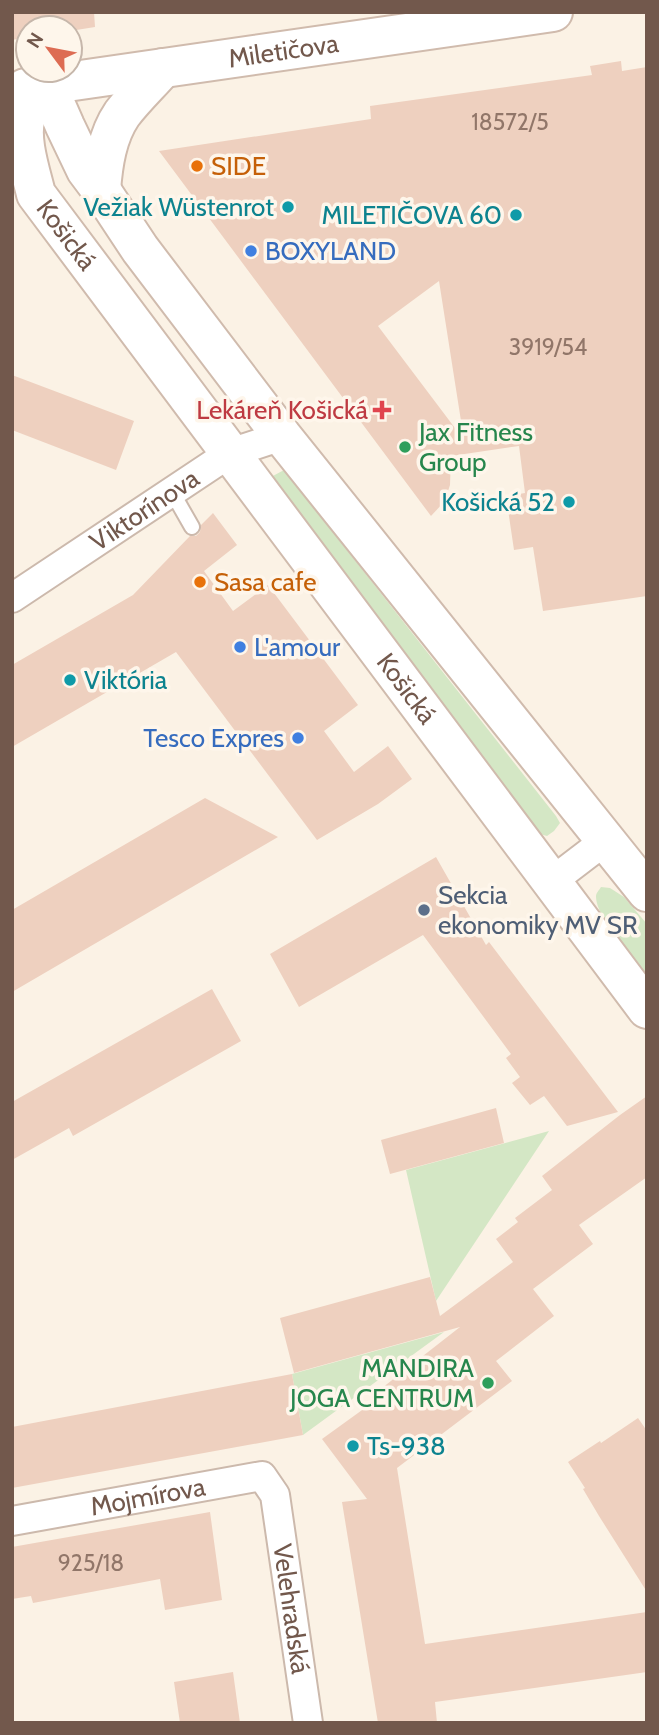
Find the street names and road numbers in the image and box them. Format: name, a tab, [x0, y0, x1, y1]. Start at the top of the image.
street label: Miletičova	[226, 27, 341, 75]
street label: Košická	[30, 193, 104, 277]
street label: Viktorínova	[84, 462, 206, 558]
street label: Košická	[370, 647, 444, 731]
street label: Mojmírova	[88, 1470, 208, 1523]
street label: Velehradská	[266, 1542, 317, 1676]

